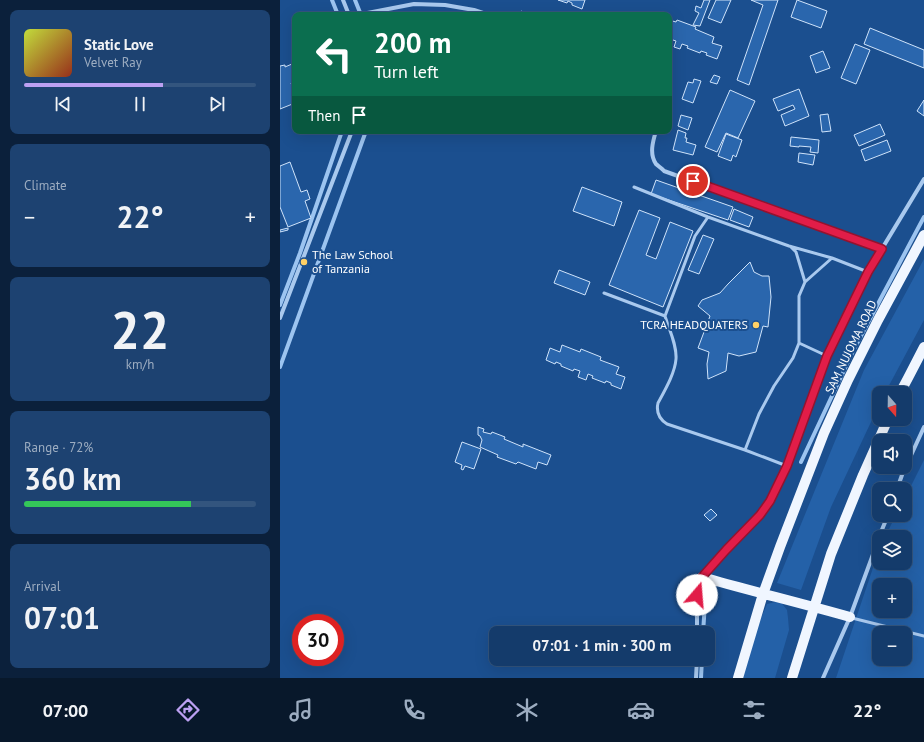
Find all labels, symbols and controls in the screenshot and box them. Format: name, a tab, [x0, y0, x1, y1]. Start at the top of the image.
text: 200 m	[374, 24, 451, 61]
icon: left	[308, 28, 360, 80]
text: Static Love	[84, 35, 154, 54]
text: Velvet Ray	[84, 54, 142, 71]
text: Turn left	[374, 60, 439, 83]
icon: previous	[52, 93, 74, 115]
icon: pause	[129, 93, 151, 115]
icon: next	[206, 93, 228, 115]
icon: arrive	[348, 104, 370, 126]
text: Then	[308, 106, 340, 125]
pin	[676, 164, 710, 198]
icon: arrive	[682, 170, 704, 192]
text: Climate	[24, 177, 67, 194]
text: 22°	[116, 197, 164, 236]
text: −	[24, 203, 35, 231]
text: +	[245, 203, 256, 231]
place label: The Law School of Tanzania	[312, 247, 393, 276]
marker: The Law School of Tanzania	[299, 257, 309, 267]
text: 22	[111, 296, 169, 363]
street label: SAM NUJOMA ROAD	[821, 297, 880, 396]
place label: TCRA HEADQUATERS	[640, 317, 748, 332]
marker: TCRA HEADQUATERS	[751, 320, 761, 330]
text: km/h	[126, 356, 154, 373]
north arrow	[872, 386, 912, 426]
map controls	[872, 386, 912, 666]
button: sound	[872, 434, 912, 474]
text: Range · 72%	[24, 439, 93, 456]
text: 360 km	[24, 459, 122, 498]
button: search	[872, 482, 912, 522]
button: layers	[872, 530, 912, 570]
position arrow	[676, 574, 718, 616]
text: Arrival	[24, 578, 60, 595]
button: +	[872, 578, 912, 618]
text: 07:01	[24, 598, 100, 637]
speed limit sign: 30	[292, 614, 344, 666]
button: −	[872, 626, 912, 666]
text: 07:01 · 1 min · 300 m	[533, 636, 671, 655]
icon: directions	[174, 696, 202, 724]
icon: music	[287, 696, 315, 724]
icon: phone	[400, 696, 428, 724]
icon: climate	[513, 696, 541, 724]
icon: car	[627, 696, 655, 724]
icon: filters	[740, 696, 768, 724]
text: 07:00	[43, 699, 88, 722]
text: 22°	[853, 699, 881, 722]

